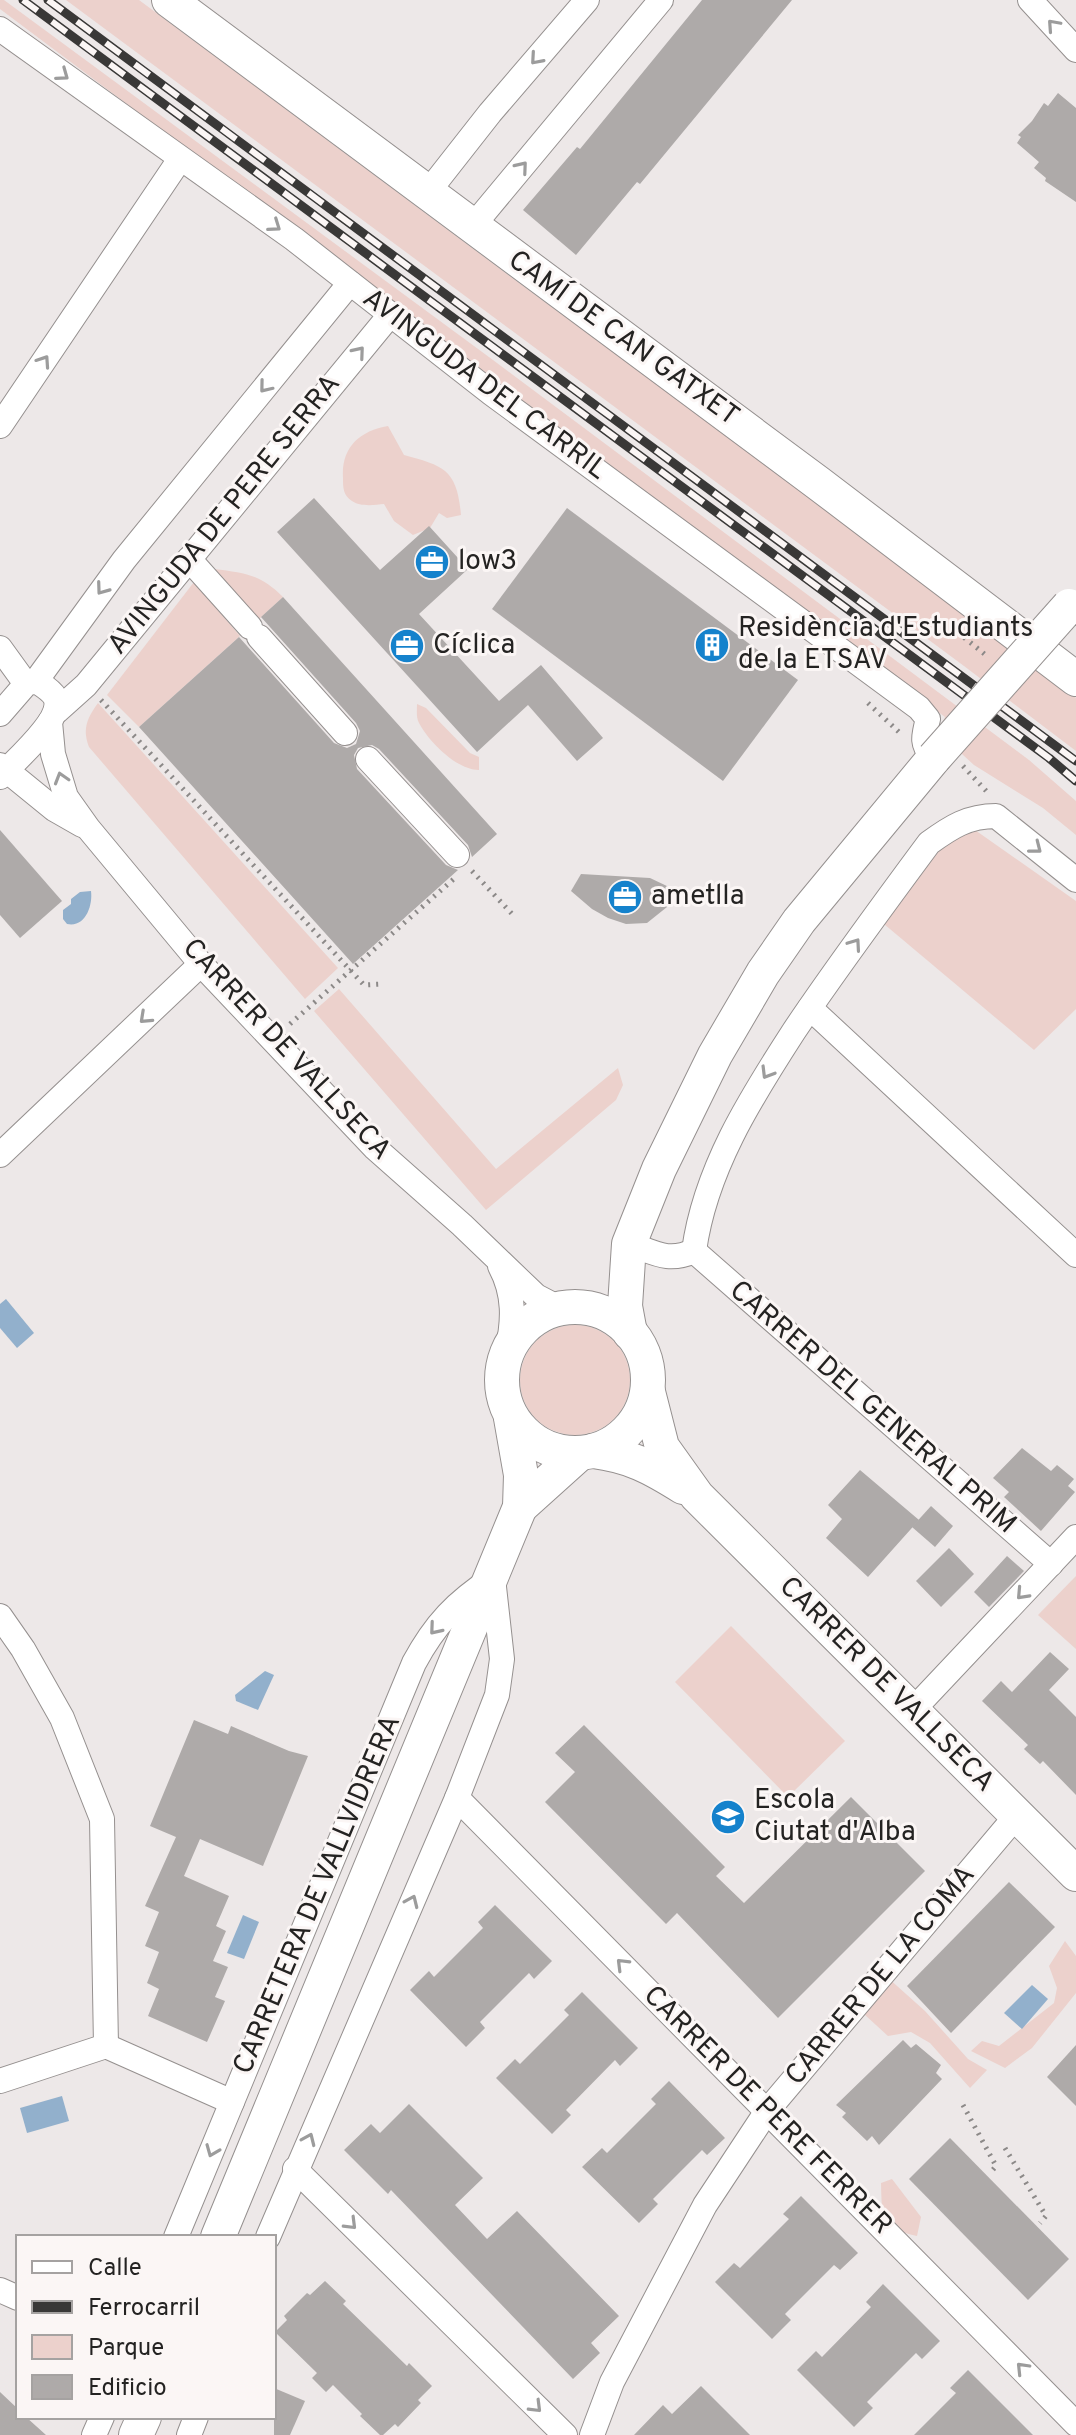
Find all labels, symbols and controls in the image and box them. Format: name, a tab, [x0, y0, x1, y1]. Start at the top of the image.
one-way arrow	[1048, 20, 1063, 34]
one-way arrow	[531, 50, 546, 65]
one-way arrow	[55, 65, 69, 79]
one-way arrow	[512, 162, 527, 176]
one-way arrow	[266, 216, 281, 230]
street label: CAMÍ DE CAN GATXET	[500, 241, 747, 435]
street label: AVINGUDA DEL CARRIL	[355, 281, 613, 489]
one-way arrow	[349, 347, 364, 361]
one-way arrow	[34, 356, 49, 370]
street label: AVINGUDA DE PERE SERRA	[101, 367, 349, 663]
one-way arrow	[260, 378, 275, 392]
office icon: low3	[413, 543, 451, 581]
place label: low3	[458, 544, 517, 580]
one-way arrow	[98, 581, 112, 595]
place label: Residència d'Estudiants de la ETSAV	[738, 611, 1033, 679]
building icon: Residència d'Estudiants de la ETSAV	[693, 626, 731, 664]
office icon: Cíclica	[388, 627, 426, 665]
place label: Cíclica	[433, 628, 515, 664]
one-way arrow	[54, 772, 70, 786]
one-way arrow	[1027, 839, 1042, 853]
office icon: ametlla	[606, 878, 644, 916]
place label: ametlla	[651, 879, 744, 915]
street label: CARRER DE VALLSECA	[174, 931, 398, 1169]
one-way arrow	[845, 939, 860, 953]
one-way arrow	[140, 1009, 154, 1023]
one-way arrow	[761, 1064, 777, 1079]
street label: CARRER DEL GENERAL PRIM	[721, 1273, 1023, 1543]
street label: CARRER DE VALLSECA	[770, 1569, 1002, 1801]
one-way arrow	[1017, 1585, 1032, 1599]
one-way arrow	[430, 1620, 445, 1634]
street label: CARRETERA DE VALLVIDRERA	[226, 1710, 410, 2080]
place label: Escola Ciutat d'Alba	[754, 1783, 916, 1851]
school or university icon: Escola Ciutat d'Alba	[709, 1798, 747, 1836]
street label: CARRER DE LA COMA	[778, 1858, 984, 2094]
one-way arrow	[403, 1894, 419, 1909]
one-way arrow	[617, 1959, 631, 1974]
street label: CARRER DE PERE FERRER	[635, 1979, 899, 2243]
one-way arrow	[299, 2133, 315, 2147]
one-way arrow	[205, 2143, 222, 2157]
one-way arrow	[342, 2215, 356, 2229]
legend	[16, 2235, 276, 2419]
text: Calle	[88, 2254, 142, 2284]
text: Ferrocarril	[88, 2294, 200, 2324]
text: Parque	[88, 2334, 164, 2364]
one-way arrow	[1016, 2363, 1031, 2377]
text: Edificio	[88, 2374, 167, 2404]
one-way arrow	[527, 2397, 541, 2412]

